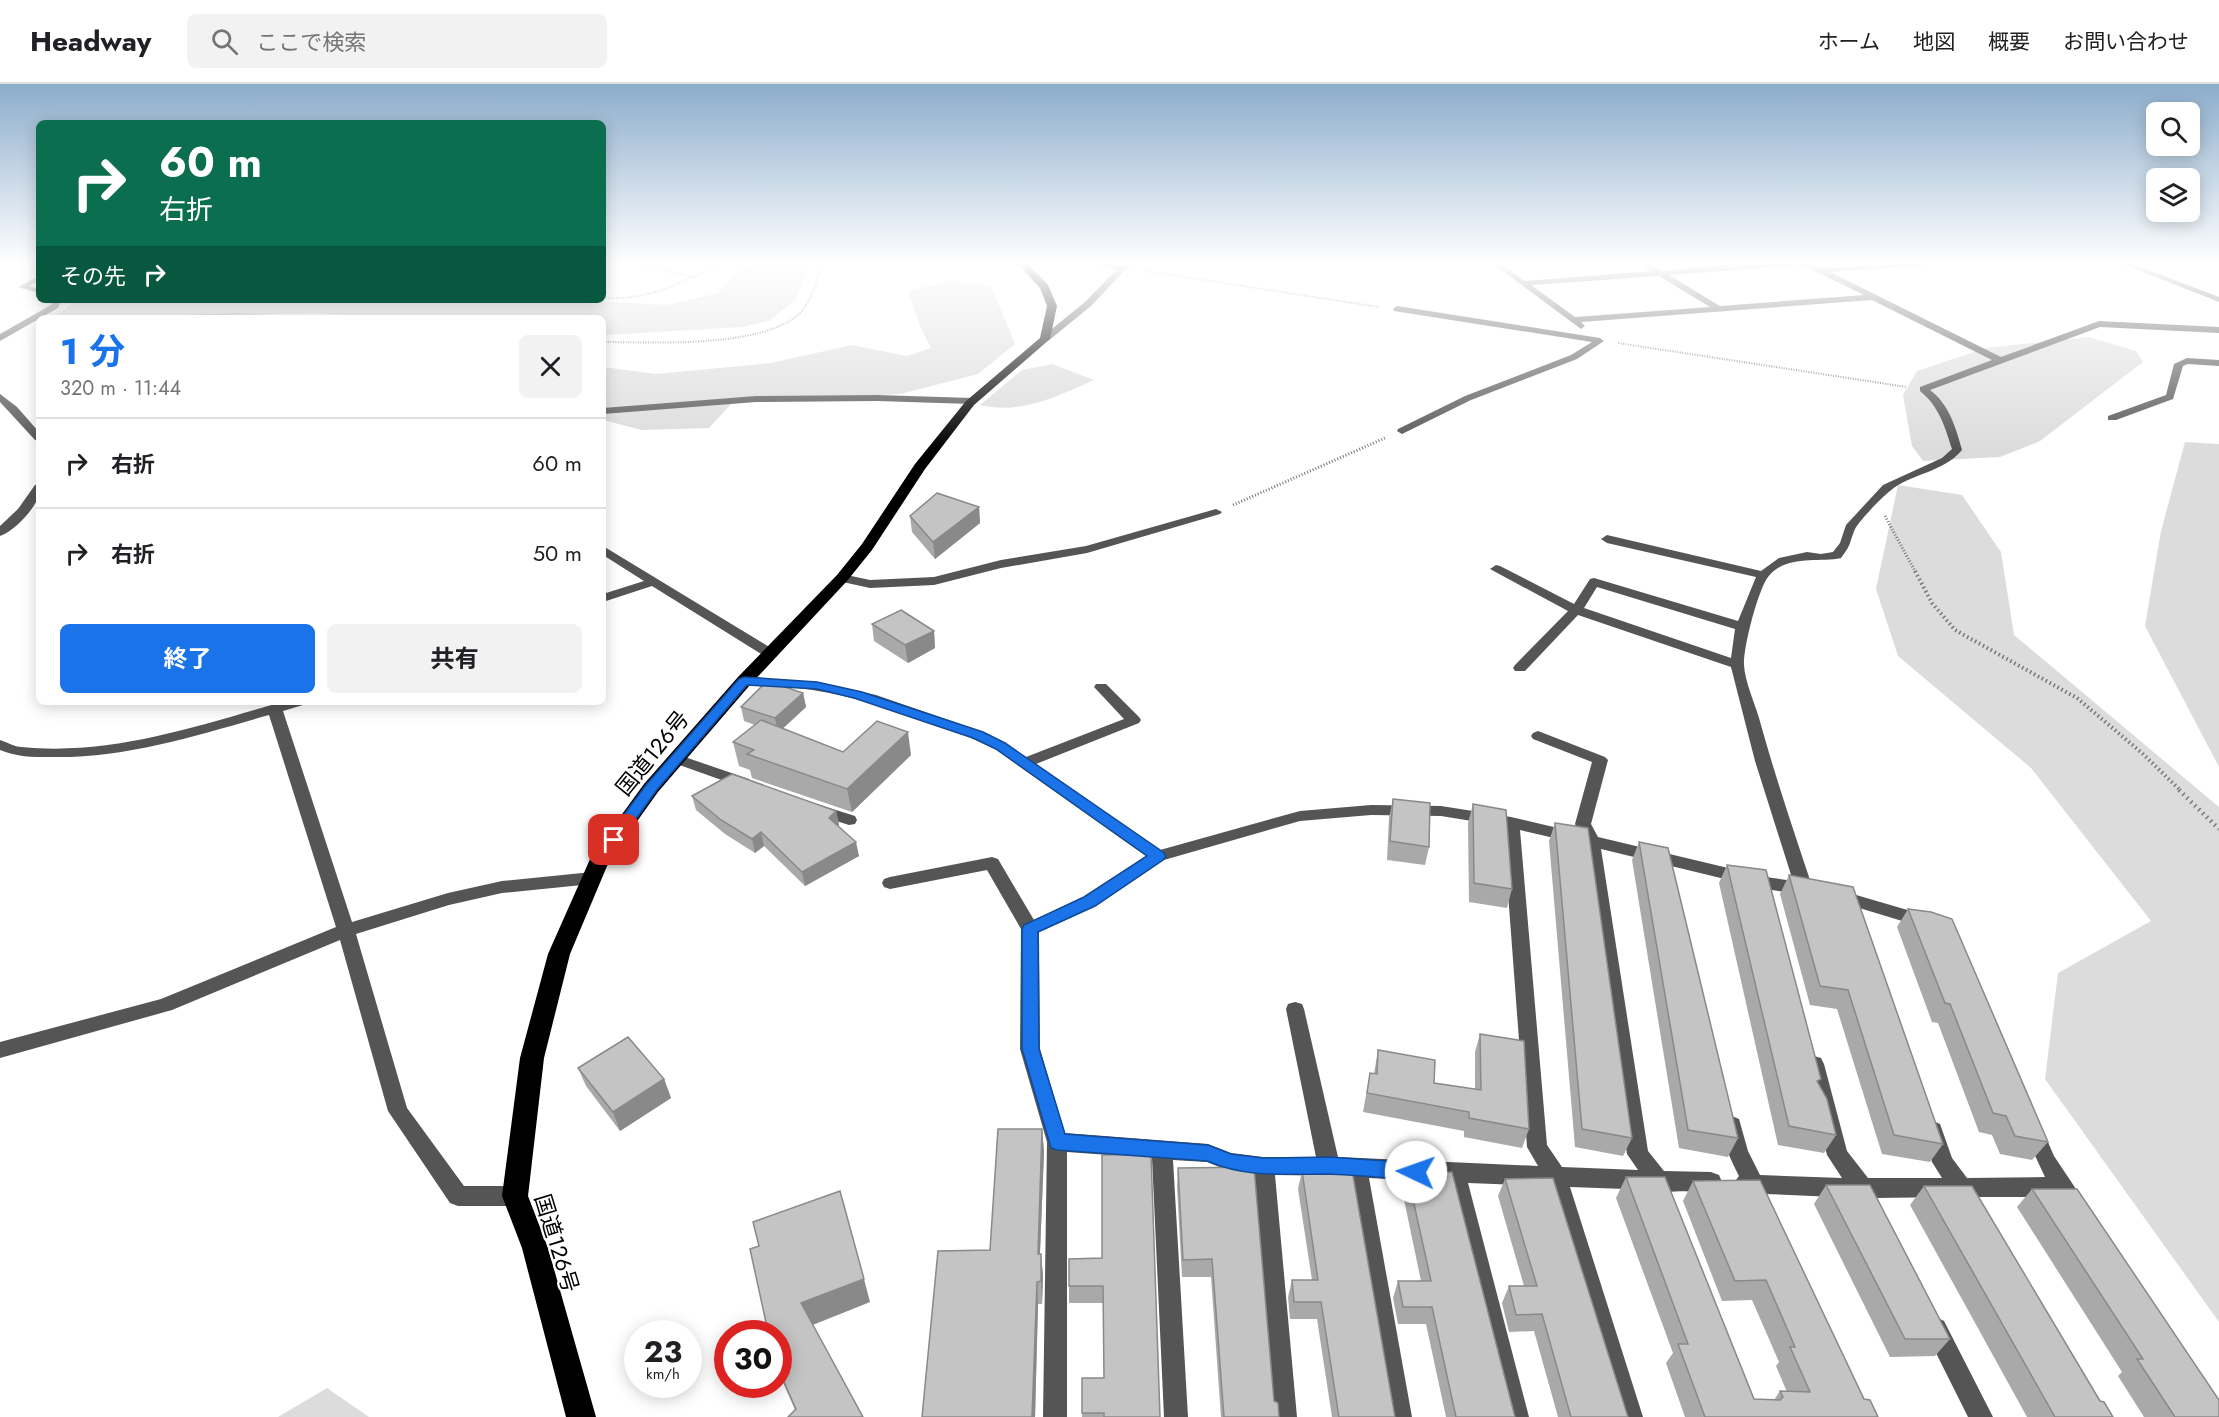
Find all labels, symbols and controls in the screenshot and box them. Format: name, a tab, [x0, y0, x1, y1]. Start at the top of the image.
search box	[187, 14, 607, 68]
text: Headway	[30, 21, 151, 62]
icon: search	[208, 25, 241, 58]
text: ここで検索	[256, 26, 366, 58]
text: ホーム	[1818, 27, 1880, 57]
text: 地図	[1913, 27, 1955, 57]
text: 概要	[1988, 27, 2030, 57]
text: お問い合わせ	[2063, 27, 2189, 57]
map controls	[2146, 102, 2200, 222]
button: search	[2146, 102, 2200, 156]
text: 60 m	[159, 132, 262, 193]
icon: right	[60, 144, 138, 222]
button: layers	[2146, 168, 2200, 222]
text: 右折	[159, 190, 213, 229]
icon: right	[138, 258, 171, 291]
text: その先	[60, 260, 126, 292]
text: 1 分	[60, 325, 125, 377]
button: close	[519, 335, 582, 398]
text: 320 m · 11:44	[60, 374, 181, 403]
icon: right	[60, 447, 93, 480]
text: 60 m	[532, 447, 582, 479]
text: 右折	[111, 448, 155, 480]
icon: right	[60, 537, 93, 570]
text: 50 m	[533, 537, 582, 569]
text: 右折	[111, 538, 155, 570]
button: 終了	[60, 624, 315, 693]
button: 共有	[327, 624, 582, 693]
street label: 国道126号	[608, 704, 696, 802]
pin	[588, 814, 639, 865]
icon: arrive	[597, 823, 630, 856]
position arrow	[1384, 1140, 1448, 1204]
street label: 国道126号	[527, 1190, 587, 1296]
speed limit sign: 30	[714, 1320, 792, 1398]
text: 23	[644, 1330, 682, 1373]
text: km/h	[646, 1363, 680, 1385]

